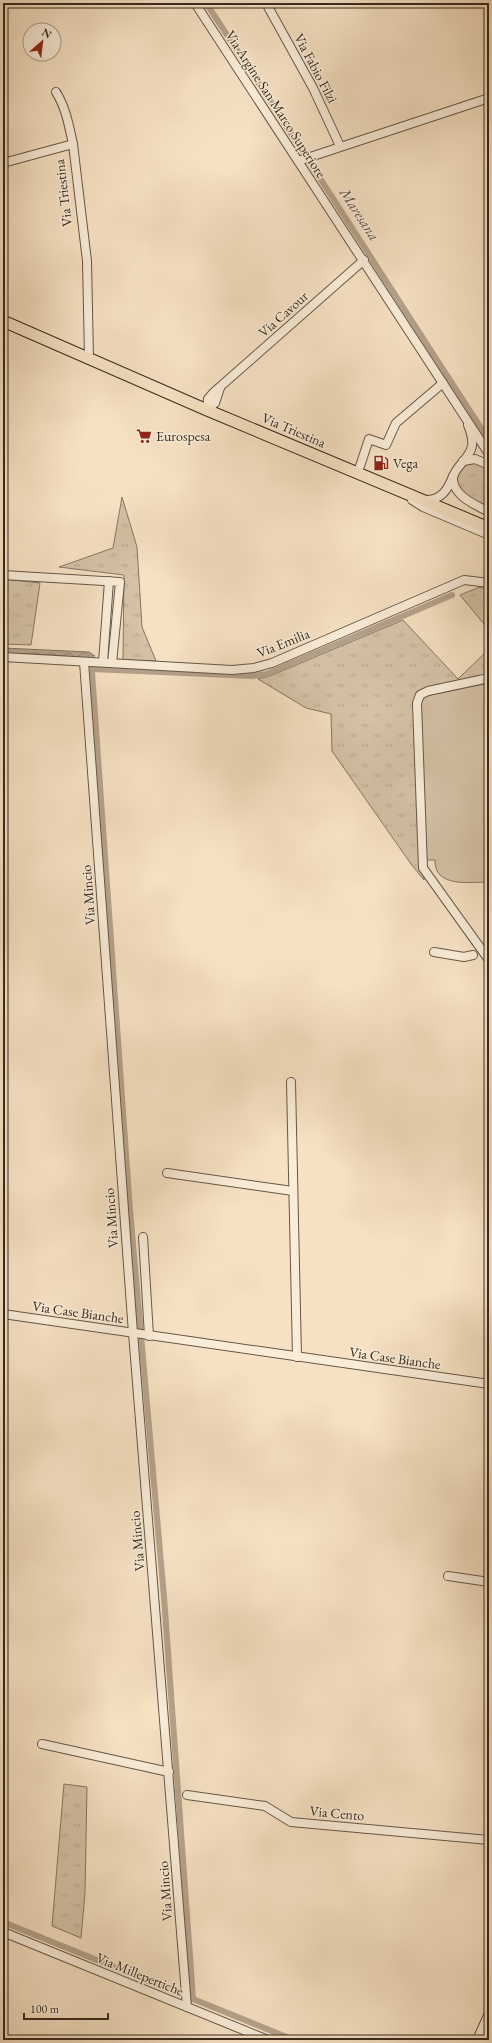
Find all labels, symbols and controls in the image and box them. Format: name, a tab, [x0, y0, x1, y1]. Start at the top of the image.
north arrow	[22, 22, 62, 62]
text: N	[39, 25, 54, 41]
street label: Via Argine San Marco Superiore	[222, 27, 331, 182]
street label: Via Fabio Filzi	[290, 30, 342, 106]
street label: Via Triestina	[50, 158, 76, 228]
water label: Maresana	[335, 183, 384, 244]
street label: Via Cavour	[254, 287, 312, 341]
street label: Via Triestina	[259, 408, 329, 452]
supermarket icon: Eurospesa	[135, 427, 153, 445]
place label: Eurospesa	[156, 427, 211, 445]
fuel station icon: Vega	[372, 454, 390, 472]
place label: Vega	[393, 454, 419, 472]
street label: Via Emilia	[254, 624, 312, 662]
street label: Via Mincio	[77, 864, 99, 926]
street label: Via Mincio	[100, 1187, 122, 1249]
street label: Via Case Bianche	[31, 1297, 125, 1327]
street label: Via Case Bianche	[348, 1343, 442, 1373]
street label: Via Mincio	[125, 1510, 149, 1572]
street label: Via Cento	[309, 1802, 365, 1824]
street label: Via Mincio	[154, 1860, 176, 1922]
street label: Via Millepertiche	[94, 1948, 187, 2000]
scale bar	[24, 1995, 108, 2021]
text: 100 m	[30, 2001, 60, 2017]

